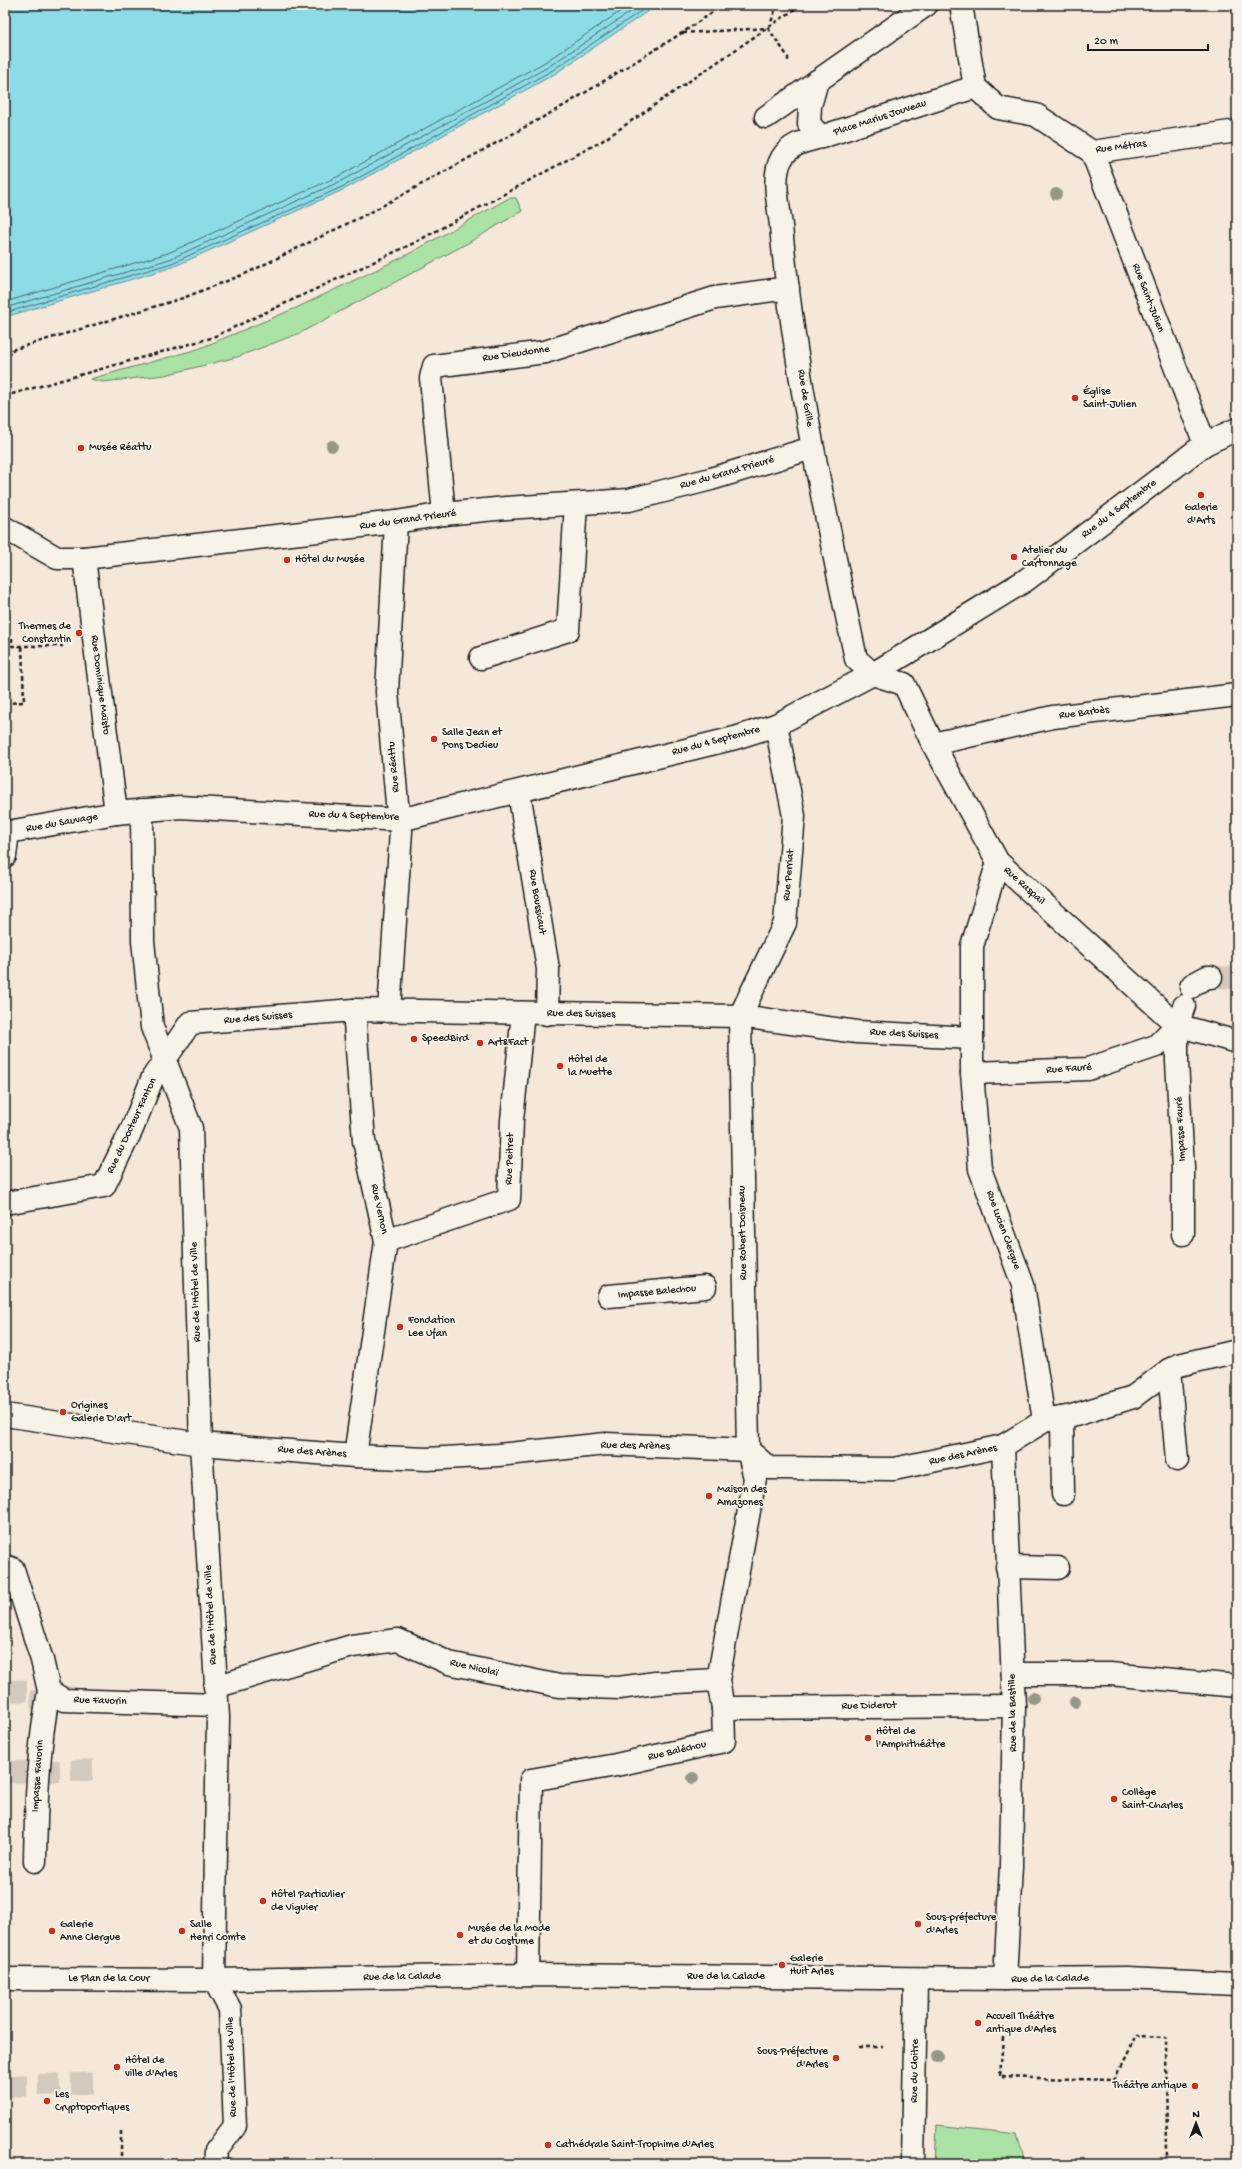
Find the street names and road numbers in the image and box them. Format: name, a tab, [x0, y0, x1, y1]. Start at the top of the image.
street label: Place Marius Jouveau	[831, 97, 928, 139]
street label: Rue Métras	[1095, 138, 1148, 156]
street label: Rue Saint-Julien	[1129, 262, 1167, 335]
street label: Rue Dieudonne	[482, 343, 551, 365]
street label: Rue de Grille	[795, 369, 815, 428]
street label: Rue du Grand Prieuré	[679, 454, 776, 492]
street label: Rue du 4 Septembre	[1079, 477, 1159, 541]
street label: Rue du Grand Prieuré	[359, 507, 457, 533]
street label: Rue Dominique Maïsto	[88, 634, 112, 736]
street label: Rue Barbès	[1058, 704, 1111, 722]
street label: Rue du 4 Septembre	[671, 723, 762, 759]
street label: Rue Réattu	[386, 741, 402, 793]
street label: Rue du 4 Septembre	[308, 808, 400, 824]
street label: Rue du Sauvage	[25, 811, 99, 835]
street label: Rue Perriat	[781, 847, 797, 901]
street label: Rue Raspail	[1001, 864, 1048, 908]
street label: Rue Boussicaut	[526, 869, 548, 937]
street label: Rue des Suisses	[547, 1007, 616, 1021]
street label: Rue des Suisses	[223, 1009, 294, 1027]
street label: Rue des Suisses	[869, 1026, 939, 1042]
street label: Rue Fauré	[1046, 1061, 1093, 1077]
street label: Rue du Docteur Fanton	[105, 1076, 160, 1176]
street label: Impasse Fauré	[1173, 1096, 1189, 1162]
street label: Rue Peitret	[503, 1131, 517, 1185]
street label: Rue Vernon	[368, 1183, 390, 1236]
street label: Rue Robert Doisneau	[736, 1186, 750, 1280]
street label: Rue Lucien Clergue	[983, 1189, 1023, 1271]
street label: Rue de l'Hôtel de Ville	[188, 1241, 204, 1342]
street label: Impasse Balechou	[617, 1283, 697, 1301]
street label: Rue des Arènes	[600, 1439, 671, 1453]
street label: Rue des Arènes	[928, 1442, 999, 1468]
street label: Rue des Arènes	[277, 1444, 348, 1460]
street label: Rue de l'Hôtel de Ville	[202, 1564, 220, 1665]
street label: Rue Nicolaï	[449, 1657, 500, 1680]
street label: Rue de la Bastille	[1006, 1673, 1020, 1752]
street label: Rue Favorin	[73, 1694, 127, 1708]
street label: Rue Diderot	[841, 1699, 898, 1712]
street label: Rue Baléchou	[647, 1738, 707, 1764]
street label: Impasse Favorin	[29, 1739, 47, 1812]
street label: Rue de la Calade	[363, 1970, 441, 1984]
street label: Rue de la Calade	[687, 1971, 765, 1983]
street label: Rue de la Calade	[1011, 1972, 1089, 1986]
street label: Le Plan de la Cour	[68, 1973, 151, 1985]
street label: Rue de l'Hôtel de Ville	[224, 2016, 240, 2117]
street label: Rue du Cloitre	[908, 2039, 922, 2103]

